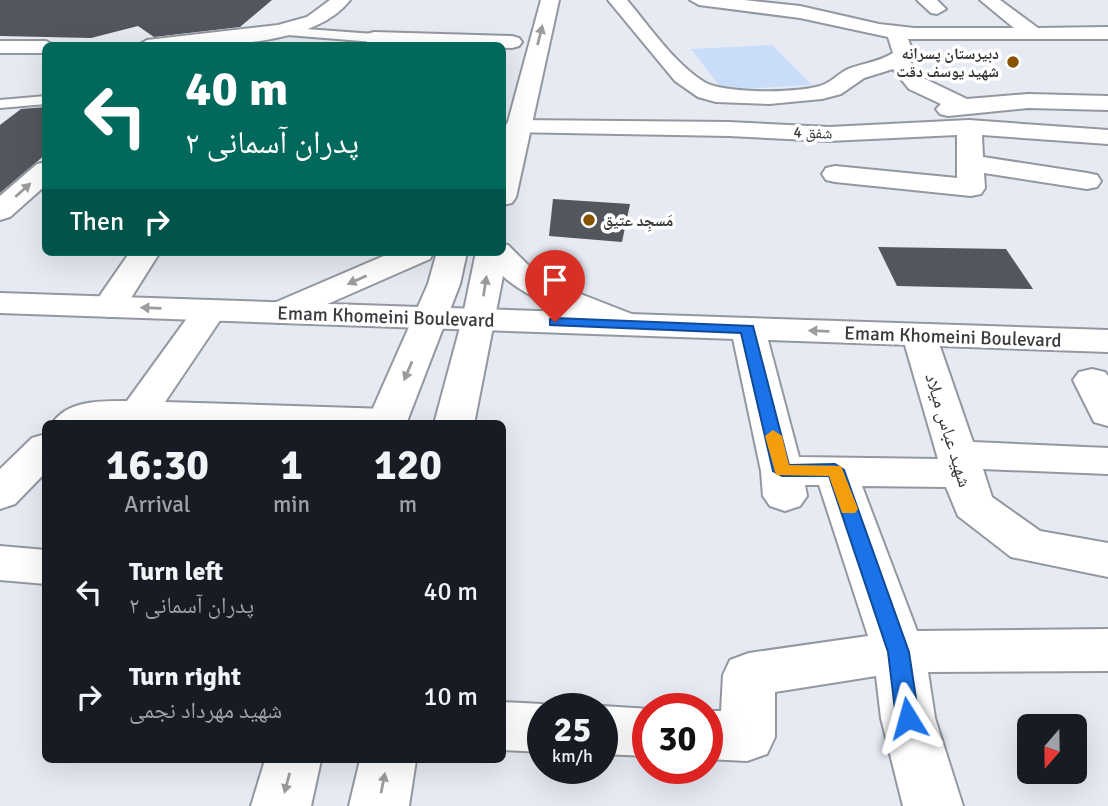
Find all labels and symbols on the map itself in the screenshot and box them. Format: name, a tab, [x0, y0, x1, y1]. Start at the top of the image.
one-way arrow	[535, 24, 546, 46]
place label: دبیرستان پسرانه شهید یوسف دقت	[896, 44, 999, 82]
marker: دبیرستان پسرانه شهید یوسف دقت	[1005, 54, 1021, 70]
street label: شفق 4	[793, 122, 833, 144]
one-way arrow	[14, 183, 31, 199]
place label: مَسجِد عتیق	[603, 211, 673, 232]
marker: مَسجِد عتیق	[581, 212, 597, 228]
pin	[525, 250, 585, 322]
one-way arrow	[346, 275, 367, 286]
one-way arrow	[480, 275, 491, 297]
street label: Emam Khomeini Boulevard	[277, 301, 495, 333]
one-way arrow	[140, 303, 162, 314]
street label: Emam Khomeini Boulevard	[844, 321, 1062, 353]
one-way arrow	[808, 326, 830, 337]
one-way arrow	[402, 360, 413, 381]
street label: شهید عباس میلاد	[919, 370, 977, 490]
position arrow	[871, 681, 945, 755]
speed limit sign: 30	[632, 693, 723, 784]
north arrow	[1017, 714, 1087, 784]
one-way arrow	[281, 772, 292, 794]
one-way arrow	[378, 772, 389, 794]

